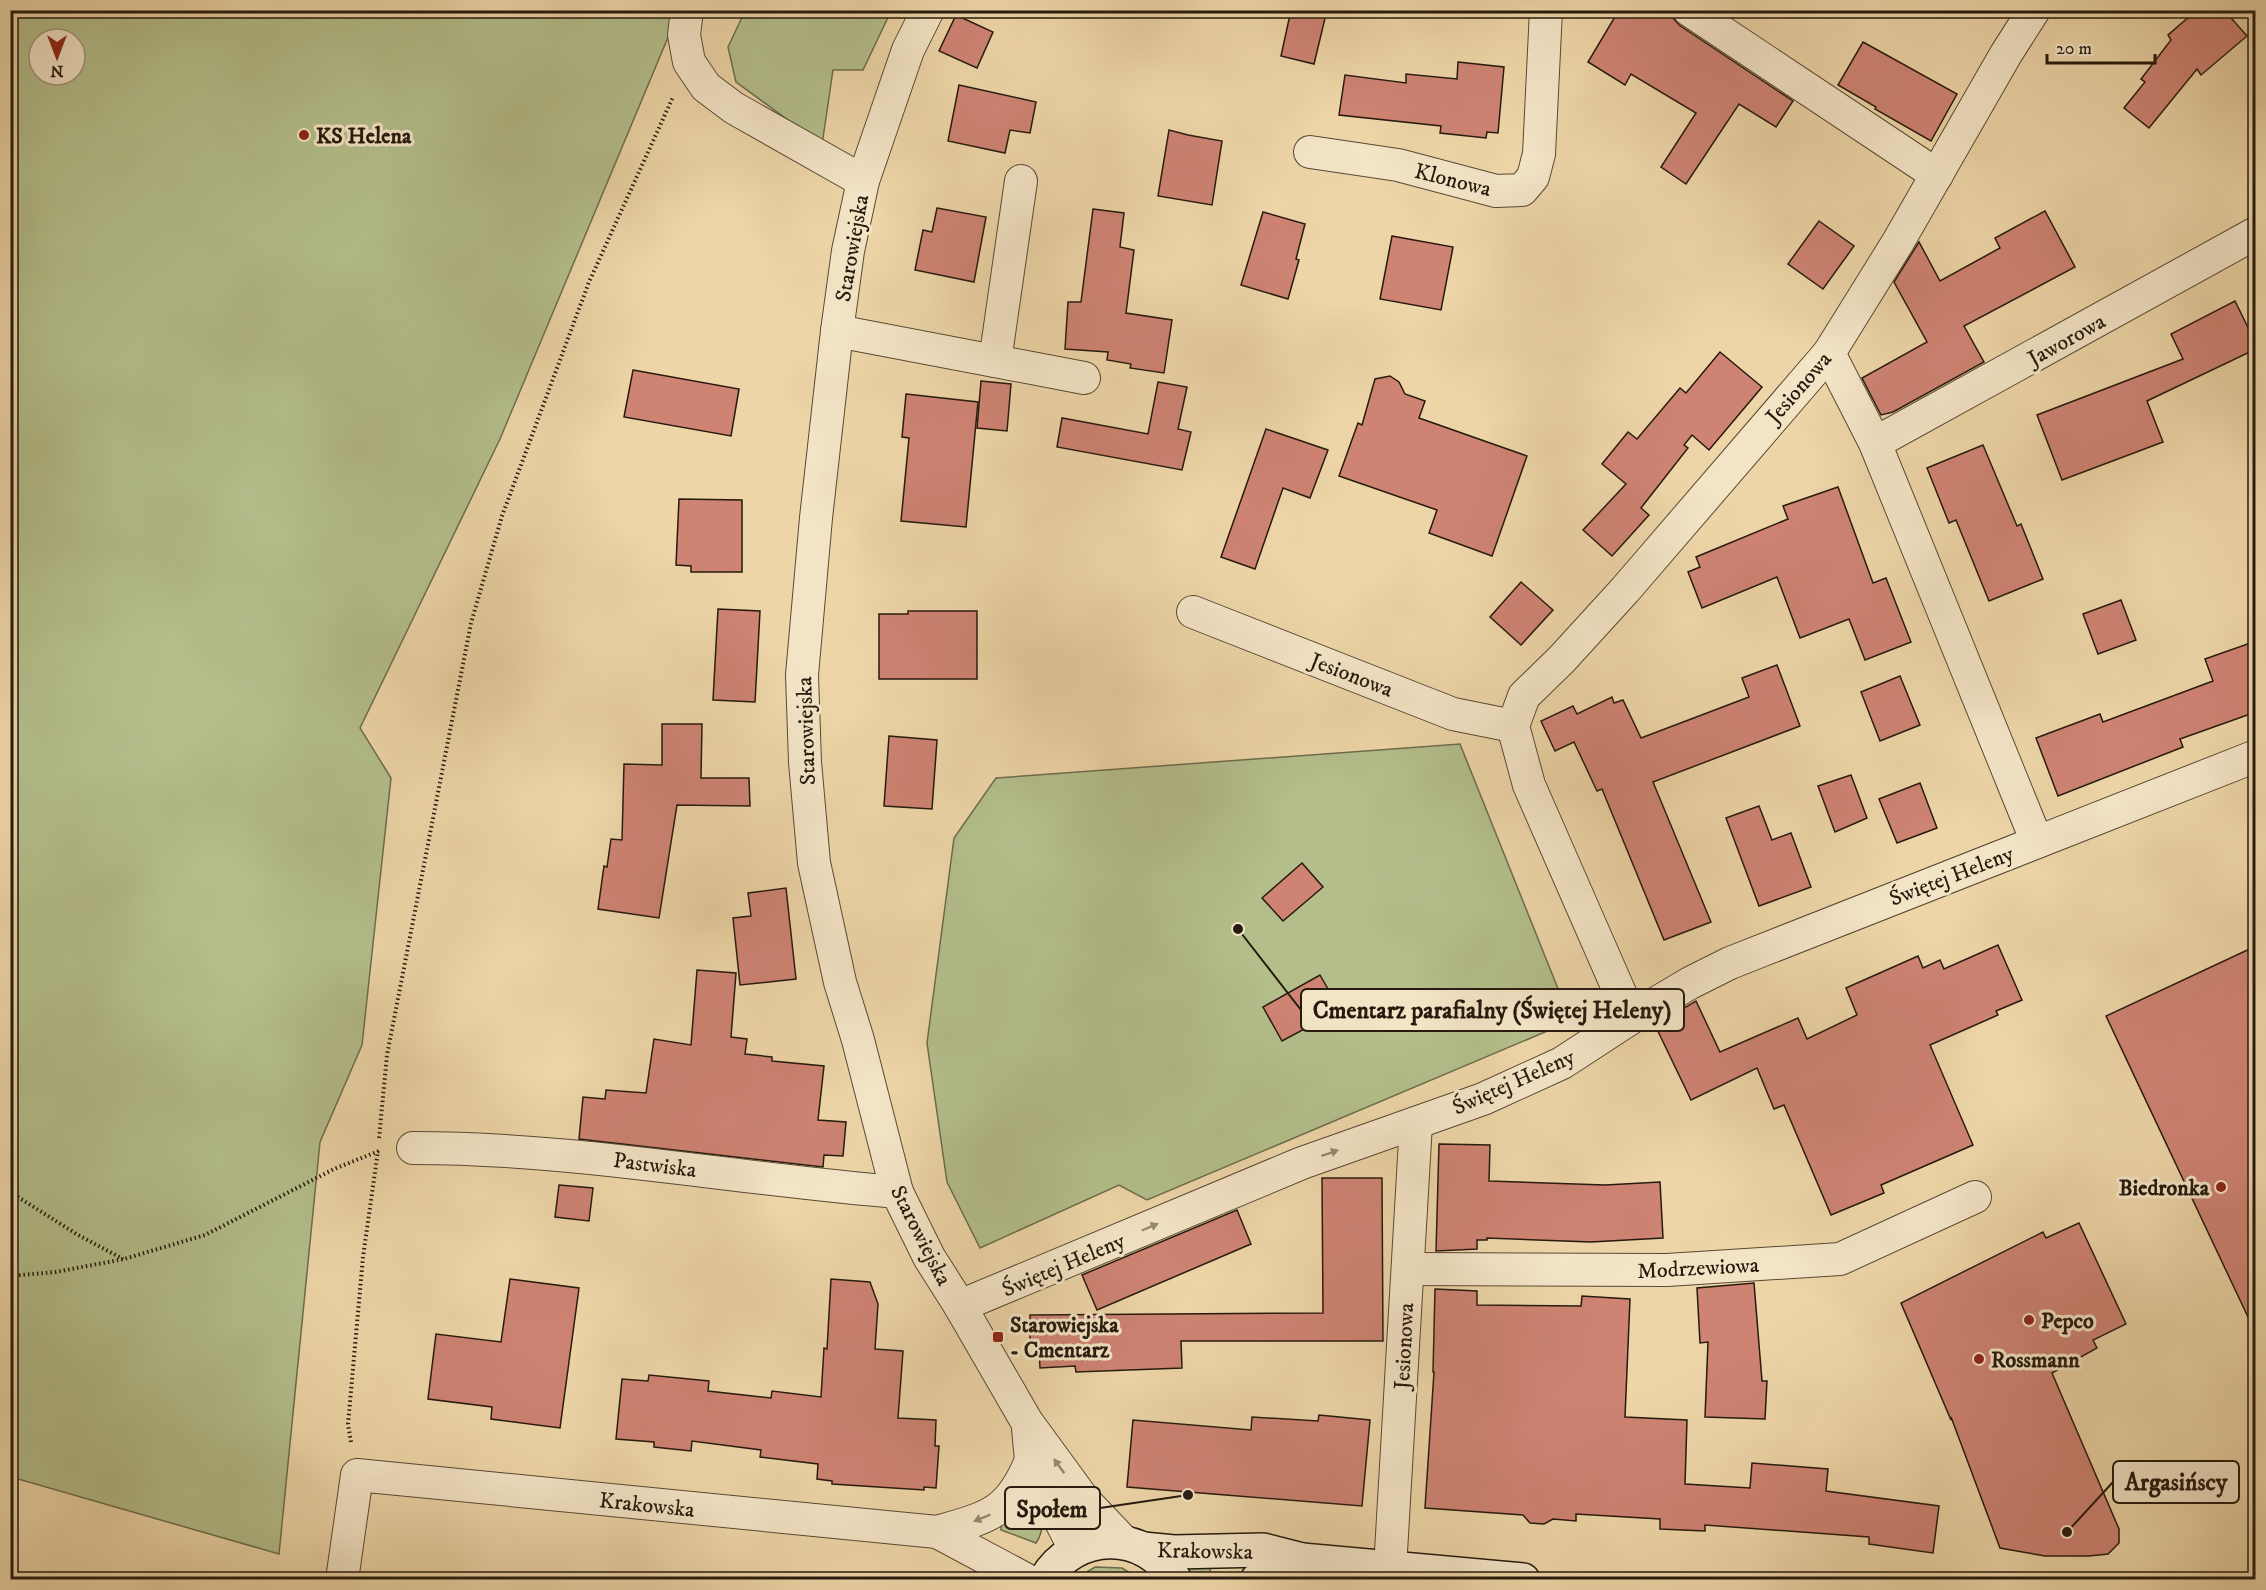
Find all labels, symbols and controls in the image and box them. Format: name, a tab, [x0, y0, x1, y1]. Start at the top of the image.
north arrow	[27, 27, 87, 87]
scale bar	[2047, 27, 2155, 65]
text: 20 m	[2056, 38, 2092, 60]
text: N	[50, 61, 64, 81]
place label: KS Helena	[316, 123, 412, 150]
marker: KS Helena	[297, 128, 311, 142]
street label: Klonowa	[1411, 158, 1494, 203]
street label: Starowiejska	[830, 192, 875, 304]
street label: Jaworowa	[2021, 308, 2111, 374]
street label: Jesionowa	[1759, 346, 1838, 431]
street label: Jesionowa	[1304, 647, 1397, 704]
street label: Starowiejska	[791, 676, 822, 786]
street label: Świętej Heleny	[1885, 839, 2018, 912]
callout: Cmentarz parafialny (Świętej Heleny)	[1301, 989, 1684, 1031]
text: Cmentarz parafialny (Świętej Heleny)	[1313, 995, 1671, 1026]
street label: Świętej Heleny	[1448, 1042, 1579, 1121]
street label: Pastwiska	[612, 1147, 699, 1184]
one-way arrow	[1321, 1147, 1339, 1157]
place label: Biedronka	[2119, 1175, 2210, 1202]
marker: Biedronka	[2214, 1180, 2228, 1194]
street label: Starowiejska	[884, 1181, 958, 1291]
one-way arrow	[1141, 1222, 1159, 1232]
street label: Świętej Heleny	[998, 1226, 1130, 1303]
street label: Modrzewiowa	[1636, 1252, 1760, 1285]
street label: Jesionowa	[1389, 1301, 1420, 1392]
place label: Pepco	[2041, 1308, 2094, 1335]
place label: Starowiejska - Cmentarz	[1010, 1312, 1119, 1364]
marker: Pepco	[2022, 1313, 2036, 1327]
marker: Starowiejska - Cmentarz	[991, 1330, 1005, 1344]
place label: Rossmann	[1991, 1347, 2080, 1374]
marker: Rossmann	[1972, 1352, 1986, 1366]
one-way arrow	[1053, 1458, 1066, 1474]
callout: Argasińscy	[2113, 1461, 2239, 1503]
text: Argasińscy	[2124, 1468, 2228, 1498]
street label: Krakowska	[598, 1487, 697, 1524]
callout: Społem	[1005, 1487, 1100, 1529]
text: Społem	[1016, 1495, 1088, 1525]
one-way arrow	[972, 1513, 990, 1523]
street label: Krakowska	[1157, 1537, 1254, 1566]

